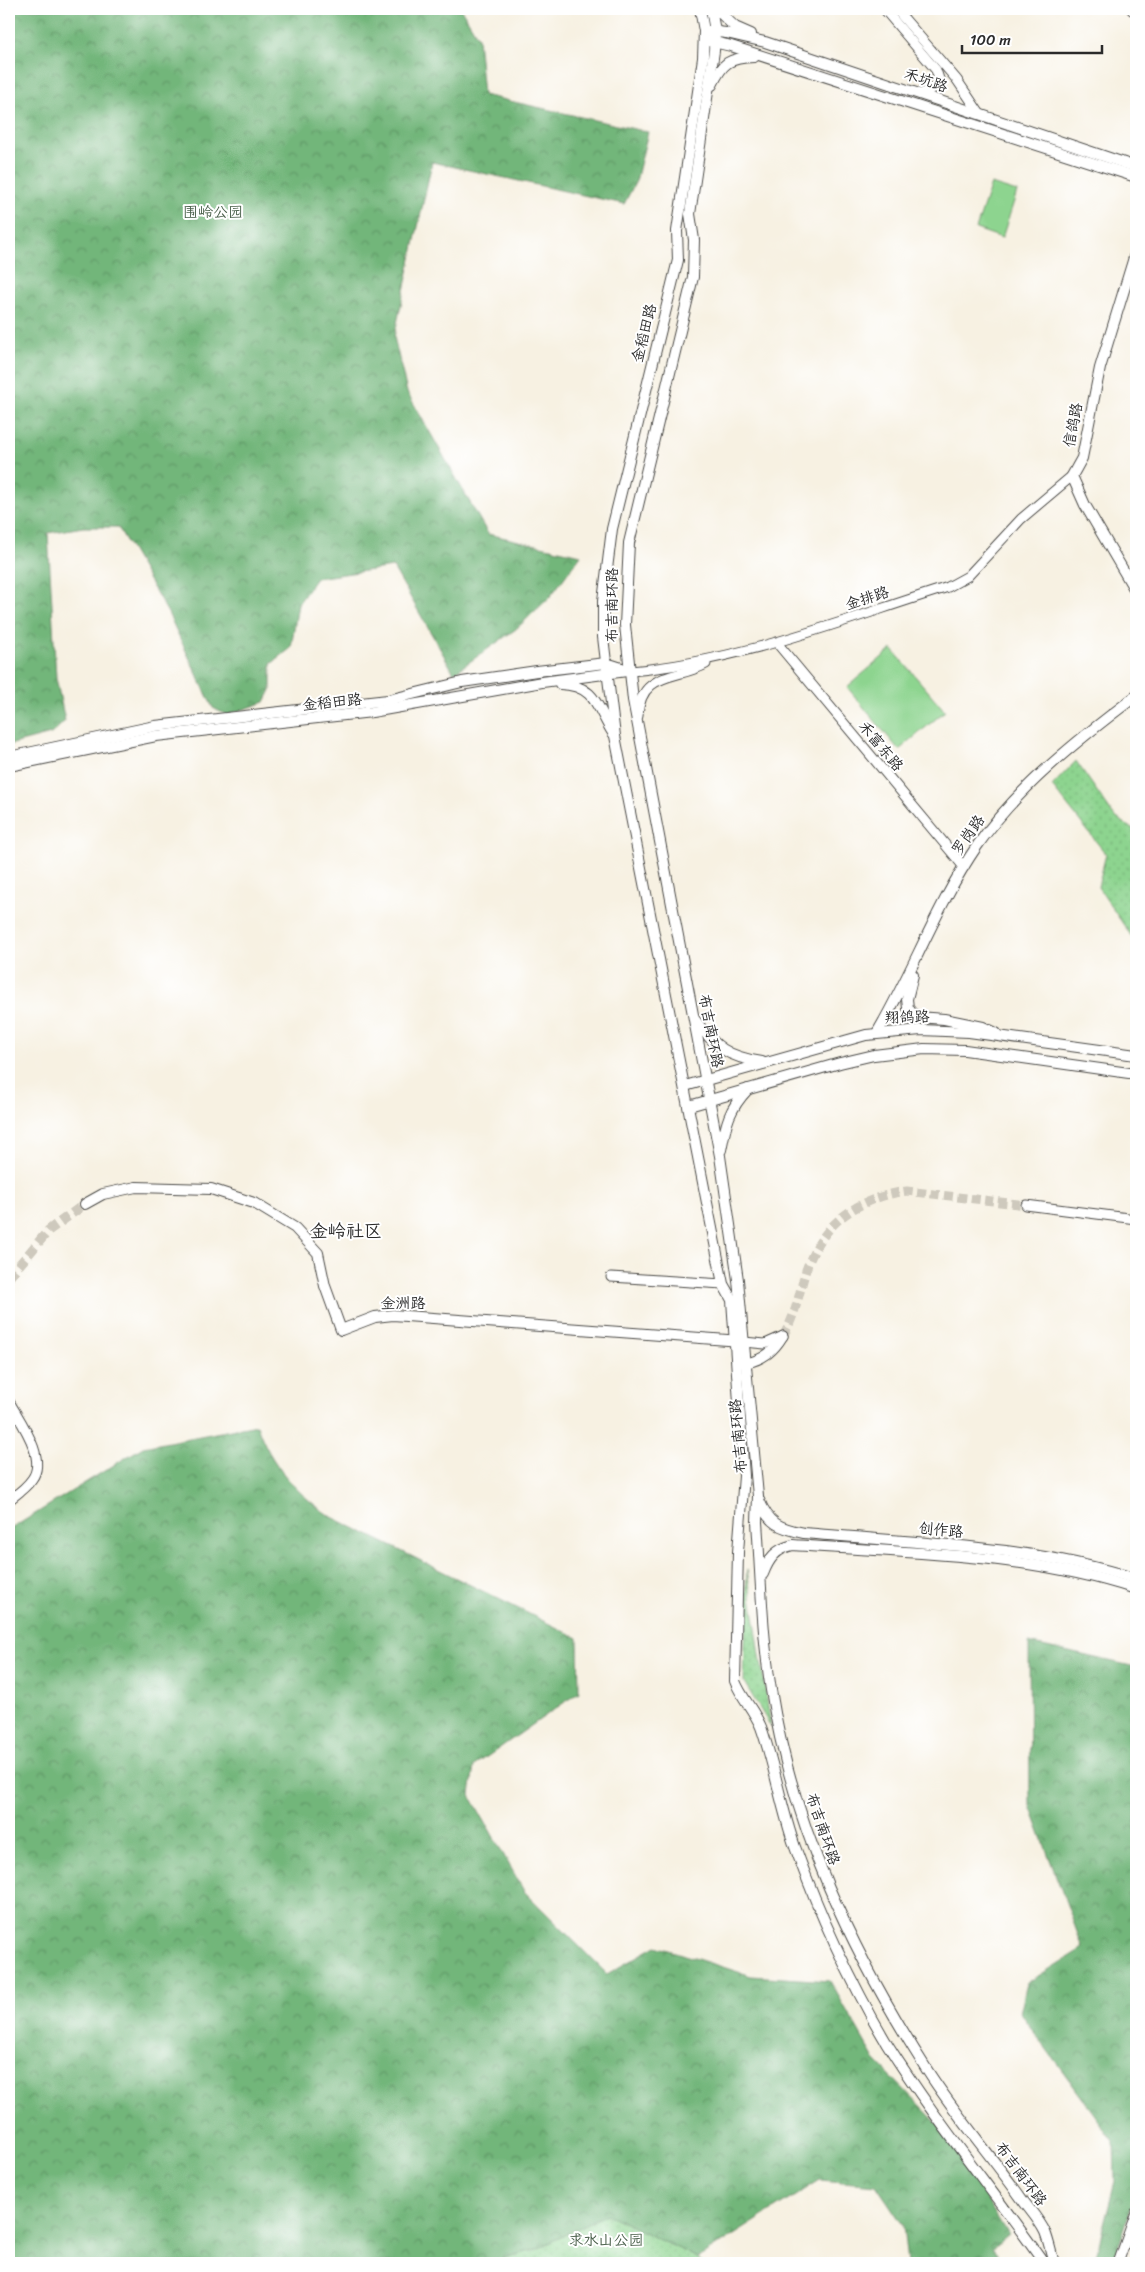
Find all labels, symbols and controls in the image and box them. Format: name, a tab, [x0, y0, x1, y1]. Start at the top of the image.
scale bar	[962, 22, 1102, 54]
text: 100 m	[970, 27, 1011, 53]
street label: 禾坑路	[900, 60, 952, 100]
park label: 围岭公园	[183, 199, 243, 225]
street label: 金稻田路	[624, 301, 664, 365]
street label: 信鸽路	[1056, 400, 1090, 450]
street label: 布吉南环路	[599, 567, 625, 643]
street label: 金排路	[842, 579, 892, 617]
street label: 金稻田路	[301, 686, 363, 718]
street label: 禾富东路	[852, 715, 910, 777]
street label: 罗岗路	[944, 809, 992, 861]
street label: 布吉南环路	[691, 992, 731, 1070]
street label: 翔鸽路	[884, 1003, 930, 1031]
district label: 金岭社区	[310, 1215, 382, 1247]
street label: 金洲路	[380, 1290, 426, 1316]
street label: 布吉南环路	[722, 1398, 754, 1474]
street label: 创作路	[917, 1515, 965, 1545]
street label: 布吉南环路	[798, 1789, 848, 1869]
street label: 布吉南环路	[988, 2136, 1054, 2212]
park label: 求水山公园	[568, 2227, 644, 2253]

